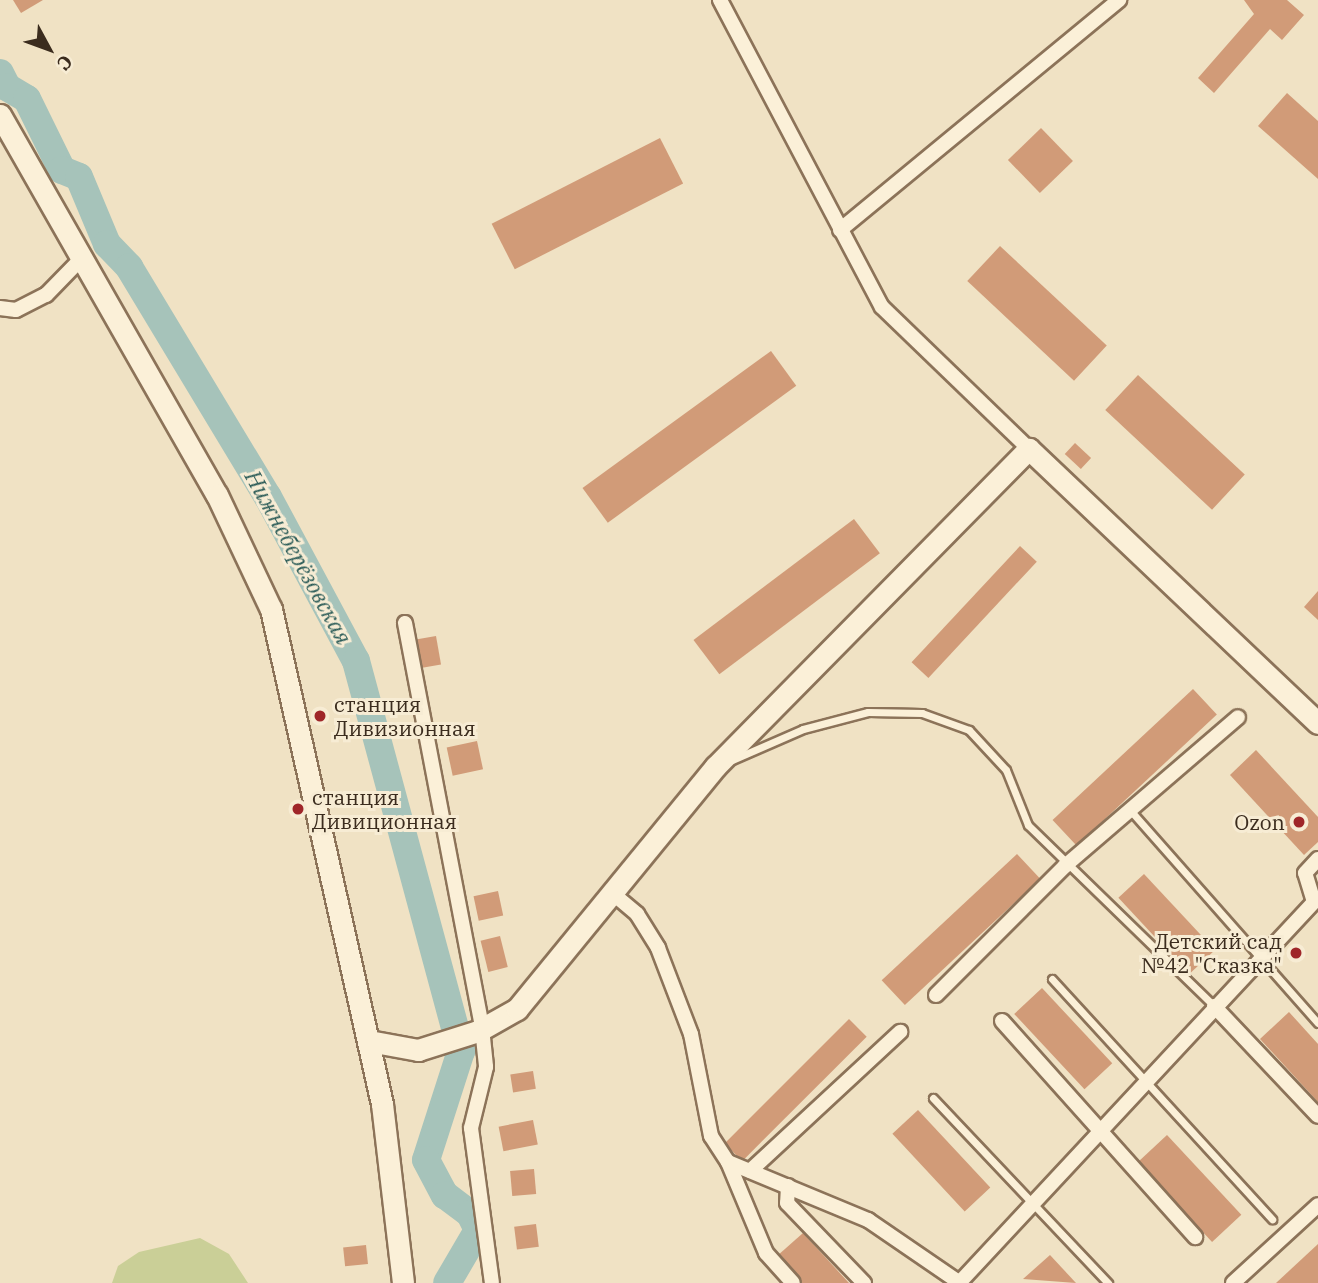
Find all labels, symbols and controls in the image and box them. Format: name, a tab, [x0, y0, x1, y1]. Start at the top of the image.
north arrow	[14, 14, 84, 84]
text: С	[52, 50, 78, 75]
water label: Нижнеберёзовская	[240, 465, 358, 649]
place label: станция Дивизионная	[334, 691, 476, 741]
marker: станция Дивизионная	[312, 708, 328, 724]
place label: станция Дивиционная	[312, 784, 457, 834]
marker: станция Дивиционная	[290, 801, 306, 817]
place label: Ozon	[1234, 809, 1285, 835]
marker: Ozon	[1291, 814, 1307, 830]
place label: Детский сад №42 "Сказка"	[1141, 928, 1282, 978]
marker: Детский сад №42 "Сказка"	[1288, 945, 1304, 961]

